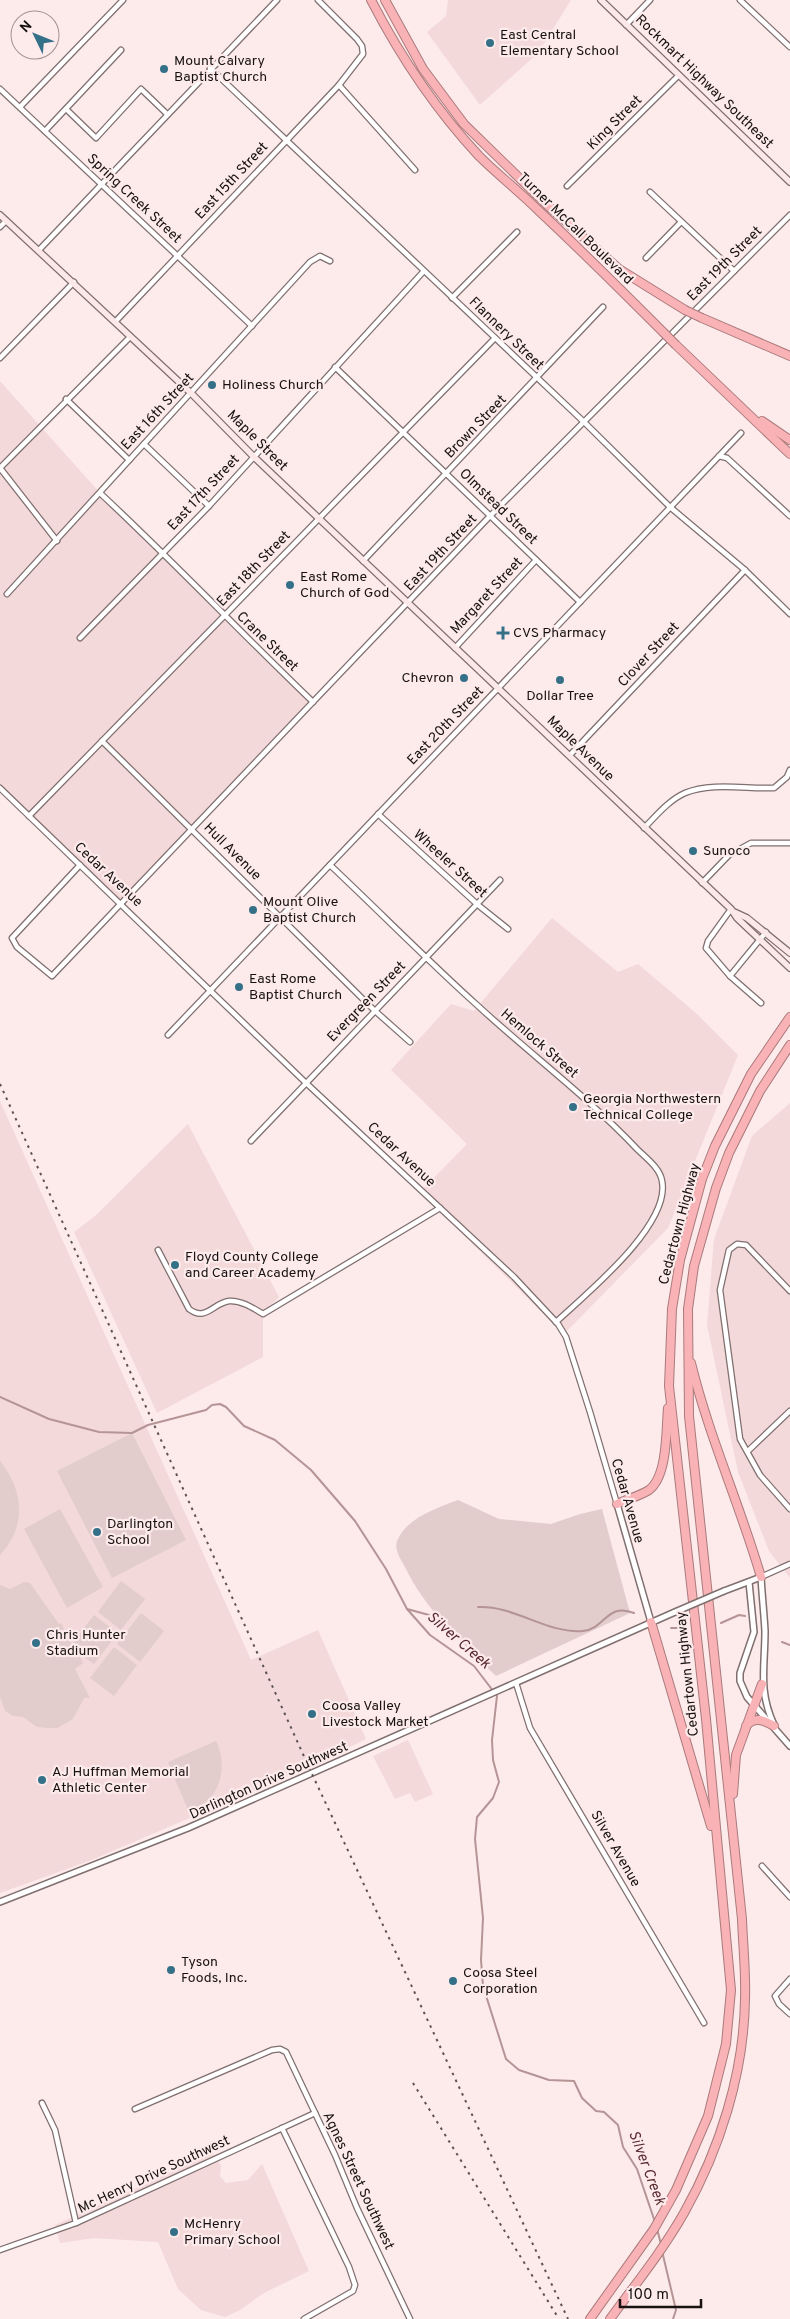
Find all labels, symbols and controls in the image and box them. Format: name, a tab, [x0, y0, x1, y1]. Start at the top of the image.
north arrow	[10, 10, 60, 60]
street label: Rockmart Highway Southeast	[631, 11, 777, 153]
text: N	[17, 18, 36, 37]
place label: East Central Elementary School	[500, 27, 619, 60]
marker: East Central Elementary School	[484, 37, 496, 49]
place label: Mount Calvary Baptist Church	[174, 53, 267, 86]
marker: Mount Calvary Baptist Church	[158, 63, 170, 75]
street label: King Street	[584, 92, 646, 154]
street label: East 15th Street	[192, 139, 272, 223]
street label: Spring Creek Street	[83, 151, 185, 247]
street label: Turner McCall Boulevard	[514, 169, 636, 289]
street label: East 19th Street	[684, 223, 766, 305]
street label: Flannery Street	[465, 294, 547, 374]
street label: East 16th Street	[118, 370, 198, 454]
place label: Holiness Church	[222, 377, 324, 394]
marker: Holiness Church	[206, 379, 218, 391]
street label: Brown Street	[442, 392, 510, 462]
street label: Maple Street	[223, 407, 291, 475]
street label: East 17th Street	[165, 452, 243, 534]
street label: Olmstead Street	[455, 465, 541, 549]
street label: East 19th Street	[401, 511, 481, 595]
street label: East 18th Street	[214, 528, 294, 610]
street label: Margaret Street	[447, 554, 527, 638]
place label: East Rome Church of God	[300, 569, 389, 602]
marker: East Rome Church of God	[284, 579, 296, 591]
street label: Crane Street	[233, 608, 301, 676]
street label: Clover Street	[615, 619, 683, 691]
place label: CVS Pharmacy	[513, 625, 606, 642]
marker: CVS Pharmacy	[497, 627, 509, 639]
place label: Chevron	[402, 670, 454, 687]
marker: Chevron	[458, 672, 470, 684]
marker: Dollar Tree	[554, 674, 566, 686]
street label: East 20th Street	[404, 683, 488, 769]
place label: Dollar Tree	[526, 688, 594, 705]
street label: Maple Avenue	[543, 713, 617, 785]
street label: Hull Avenue	[200, 820, 264, 884]
street label: Wheeler Street	[409, 826, 491, 902]
street label: Cedar Avenue	[70, 839, 146, 911]
place label: Sunoco	[703, 843, 751, 860]
marker: Sunoco	[687, 845, 699, 857]
place label: Mount Olive Baptist Church	[263, 894, 356, 927]
marker: Mount Olive Baptist Church	[247, 904, 259, 916]
street label: Evergreen Street	[324, 958, 410, 1046]
place label: East Rome Baptist Church	[249, 971, 342, 1004]
marker: East Rome Baptist Church	[233, 981, 245, 993]
street label: Hemlock Street	[497, 1006, 581, 1082]
place label: Georgia Northwestern Technical College	[583, 1091, 721, 1124]
marker: Georgia Northwestern Technical College	[567, 1101, 579, 1113]
street label: Cedar Avenue	[363, 1119, 439, 1191]
street label: Cedartown Highway	[656, 1161, 704, 1287]
place label: Floyd County College and Career Academy	[185, 1249, 319, 1282]
marker: Floyd County College and Career Academy	[169, 1259, 181, 1271]
street label: Cedar Avenue	[607, 1457, 647, 1545]
place label: Darlington School	[107, 1516, 173, 1549]
marker: Darlington School	[91, 1526, 103, 1538]
water label: Silver Creek	[422, 1608, 494, 1674]
street label: Cedartown Highway	[673, 1611, 703, 1737]
place label: Chris Hunter Stadium	[46, 1627, 126, 1660]
marker: Chris Hunter Stadium	[30, 1637, 42, 1649]
place label: Coosa Valley Livestock Market	[322, 1698, 429, 1731]
marker: Coosa Valley Livestock Market	[306, 1708, 318, 1720]
street label: Darlington Drive Southwest	[187, 1738, 351, 1824]
place label: AJ Huffman Memorial Athletic Center	[52, 1764, 189, 1797]
marker: AJ Huffman Memorial Athletic Center	[36, 1774, 48, 1786]
street label: Silver Avenue	[586, 1808, 644, 1890]
place label: Tyson Foods, Inc.	[181, 1954, 247, 1987]
marker: Tyson Foods, Inc.	[165, 1964, 177, 1976]
place label: Coosa Steel Corporation	[463, 1965, 538, 1998]
marker: Coosa Steel Corporation	[447, 1975, 459, 1987]
street label: Agnes Street Southwest	[319, 2109, 397, 2253]
water label: Silver Creek	[623, 2128, 669, 2208]
street label: Mc Henry Drive Southwest	[75, 2132, 233, 2218]
place label: McHenry Primary School	[184, 2216, 280, 2249]
marker: McHenry Primary School	[168, 2226, 180, 2238]
scale bar	[620, 2276, 701, 2308]
text: 100 m	[628, 2286, 669, 2305]

